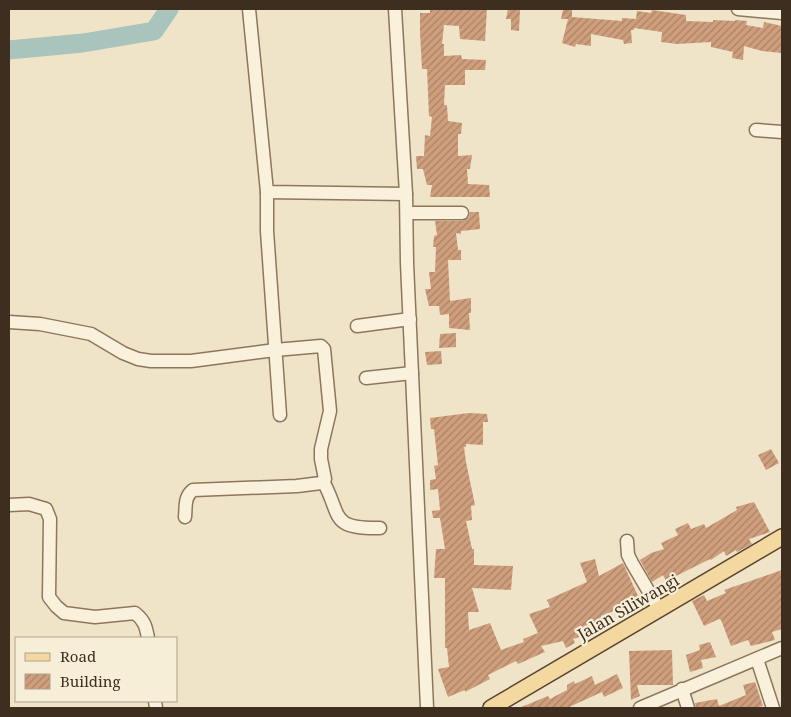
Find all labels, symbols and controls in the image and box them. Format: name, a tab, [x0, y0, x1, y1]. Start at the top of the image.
street label: Jalan Siliwangi	[572, 569, 683, 646]
legend	[15, 637, 178, 702]
text: Road	[60, 646, 96, 666]
text: Building	[60, 671, 121, 691]

